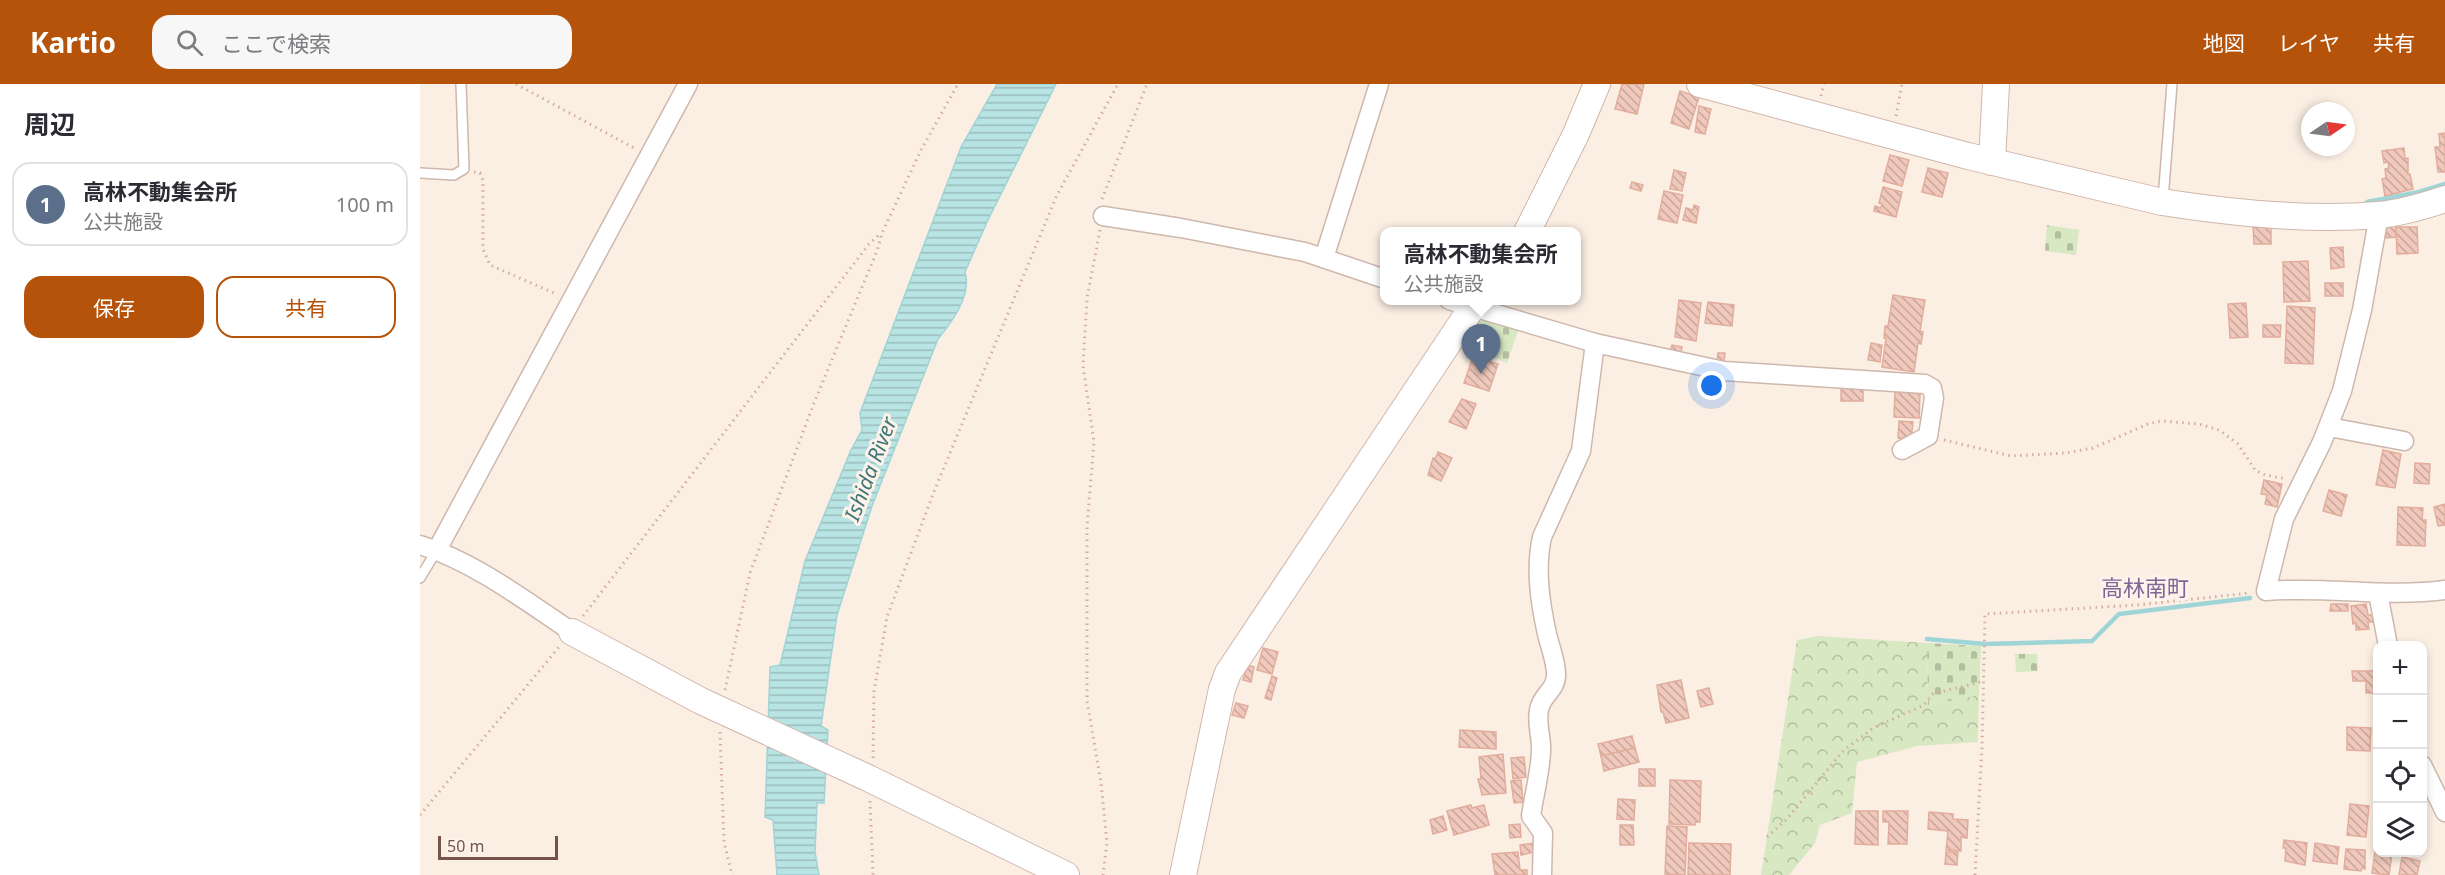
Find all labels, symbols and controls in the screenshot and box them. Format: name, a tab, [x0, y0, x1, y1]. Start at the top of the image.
search box	[152, 15, 572, 69]
text: Kartio	[30, 23, 116, 61]
icon: search	[173, 26, 206, 59]
text: ここで検索	[221, 28, 331, 58]
text: 地図	[2203, 29, 2245, 57]
text: レイヤ	[2278, 29, 2340, 57]
text: 共有	[2373, 29, 2415, 57]
north arrow	[2301, 102, 2355, 156]
text: 周辺	[24, 106, 76, 142]
text: 高林不動集会所	[83, 176, 237, 206]
text: 1	[40, 191, 51, 218]
text: 100 m	[336, 191, 394, 218]
text: 公共施設	[83, 208, 163, 235]
popup	[1380, 227, 1581, 305]
text: 高林不動集会所	[1403, 238, 1558, 268]
text: 公共施設	[1403, 270, 1483, 297]
button: 保存	[24, 276, 204, 338]
button: 共有	[216, 276, 396, 338]
pin: 1	[1462, 324, 1500, 374]
your location	[1697, 371, 1726, 400]
water label: Ishida River	[837, 411, 903, 526]
district label: 高林南町	[2101, 572, 2189, 602]
map controls	[2373, 641, 2427, 857]
button: +	[2373, 641, 2427, 695]
button: −	[2373, 695, 2427, 749]
button: locate	[2373, 749, 2427, 803]
button: layers	[2373, 803, 2427, 857]
scale bar	[438, 833, 558, 860]
text: 50 m	[447, 835, 484, 857]

